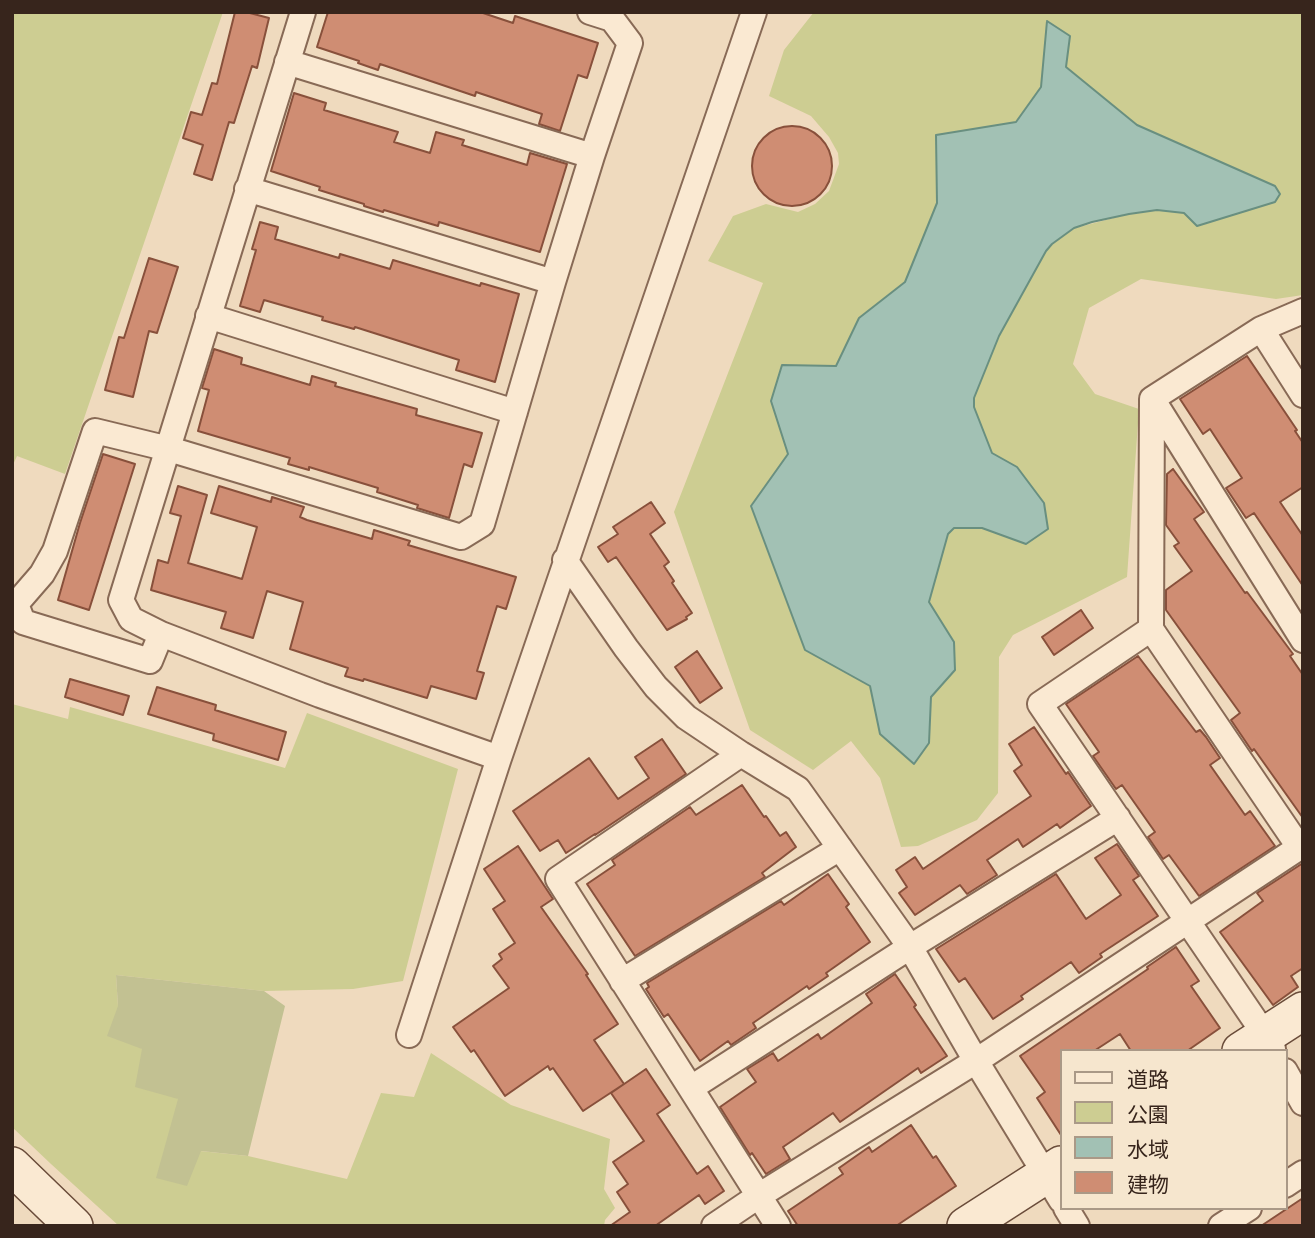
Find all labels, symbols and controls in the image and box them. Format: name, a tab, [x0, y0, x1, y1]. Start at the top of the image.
legend	[1060, 1049, 1287, 1210]
text: 道路	[1127, 1065, 1169, 1093]
text: 公園	[1127, 1100, 1169, 1128]
text: 水域	[1127, 1135, 1169, 1163]
text: 建物	[1127, 1170, 1169, 1198]

